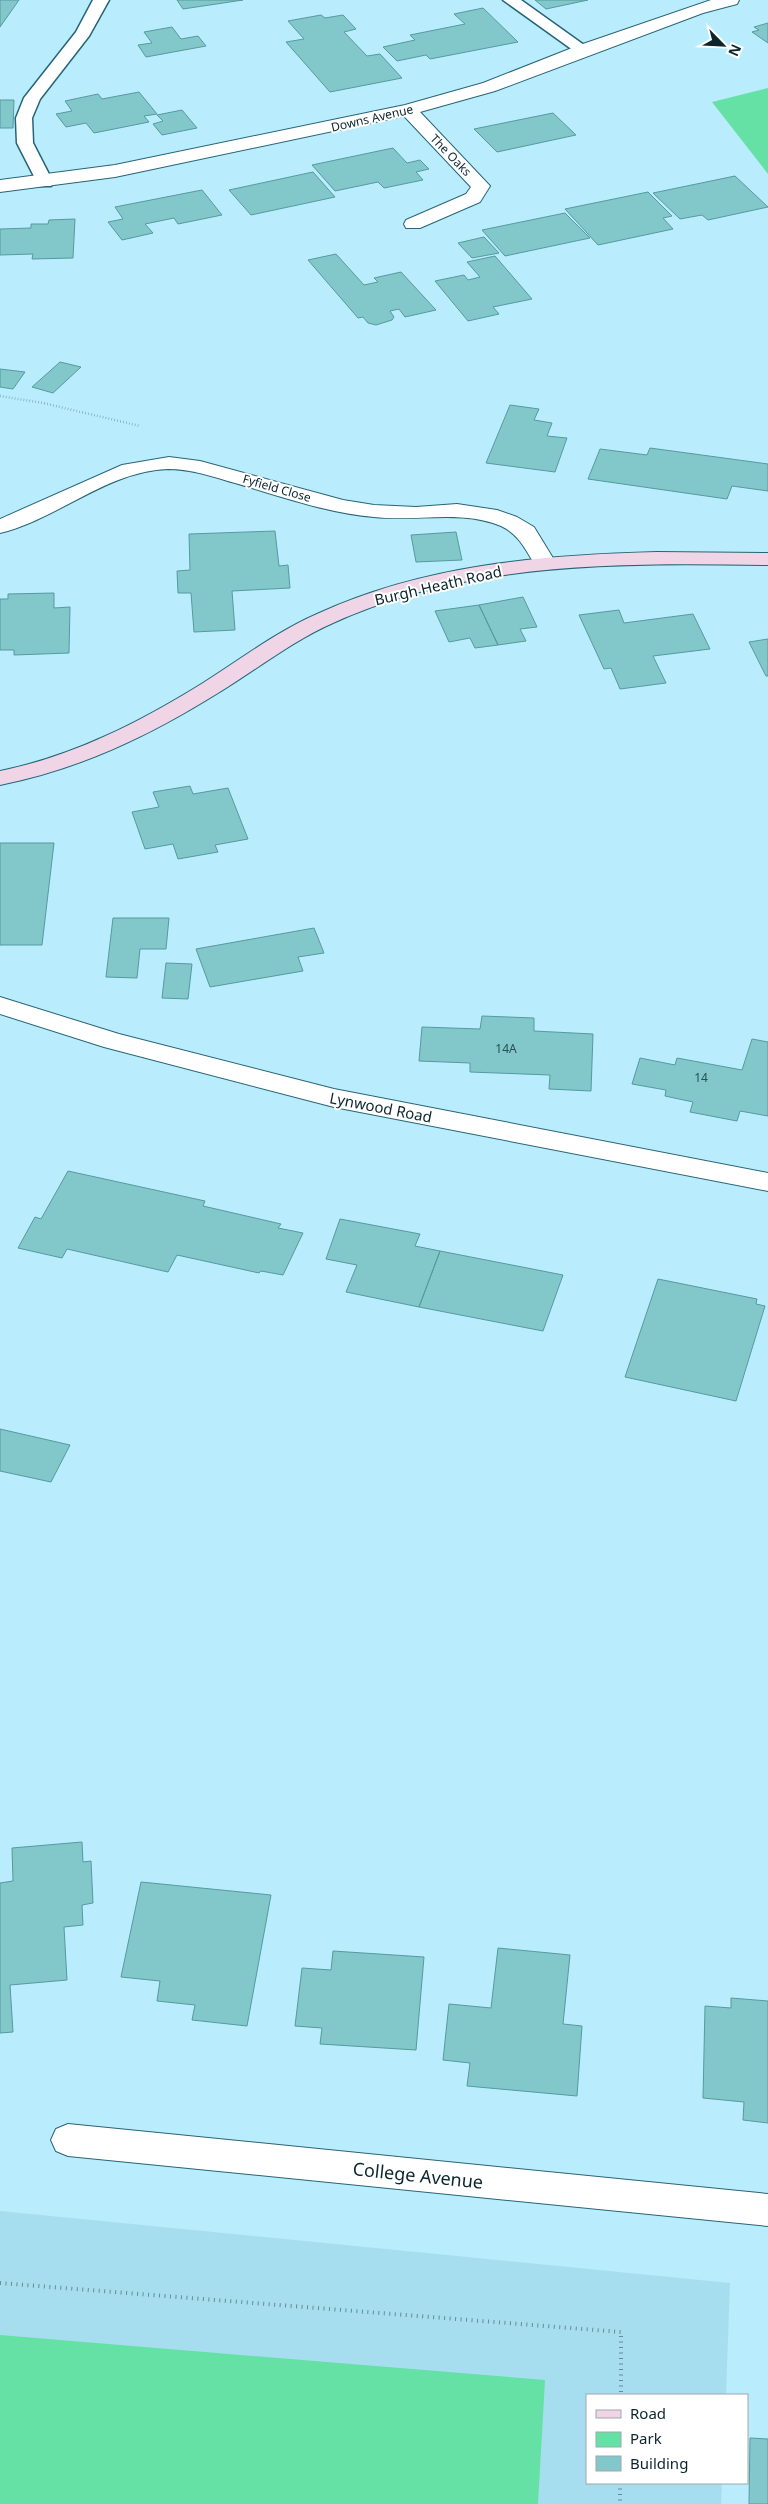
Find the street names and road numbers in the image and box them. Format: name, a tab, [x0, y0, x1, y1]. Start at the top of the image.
street label: Downs Avenue	[329, 100, 415, 136]
street label: The Oaks	[427, 130, 475, 180]
street label: Fyfield Close	[241, 470, 313, 506]
street label: Burgh Heath Road	[372, 561, 504, 609]
street label: Lynwood Road	[328, 1087, 434, 1127]
street label: College Avenue	[352, 2156, 484, 2194]

